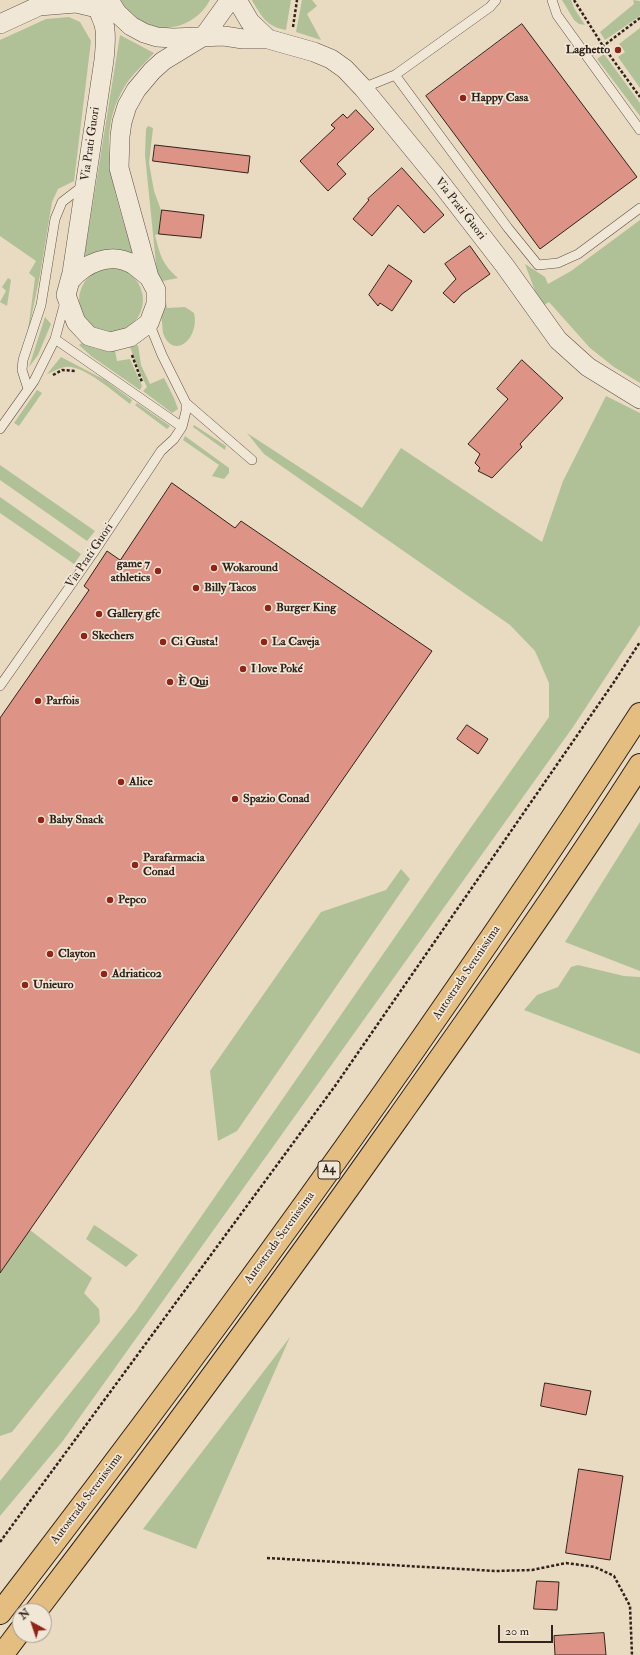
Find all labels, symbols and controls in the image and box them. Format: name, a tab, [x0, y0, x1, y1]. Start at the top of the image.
place label: Laghetto	[566, 43, 610, 57]
marker: Laghetto	[613, 45, 623, 55]
place label: Happy Casa	[471, 91, 528, 105]
marker: Happy Casa	[458, 93, 468, 103]
street label: Via Prati Guori	[79, 106, 103, 182]
street label: Via Prati Guori	[431, 175, 489, 243]
street label: Via Prati Guori	[63, 521, 117, 591]
place label: game 7 athletics	[111, 557, 150, 585]
place label: Wokaround	[222, 561, 278, 575]
marker: Wokaround	[209, 563, 219, 573]
marker: game 7 athletics	[153, 566, 163, 576]
place label: Billy Tacos	[204, 581, 256, 595]
marker: Billy Tacos	[191, 583, 201, 593]
place label: Burger King	[276, 601, 336, 615]
marker: Burger King	[263, 603, 273, 613]
place label: Gallery gfc	[107, 607, 160, 621]
marker: Gallery gfc	[94, 609, 104, 619]
place label: Skechers	[92, 629, 134, 643]
marker: Skechers	[79, 631, 89, 641]
place label: Ci Gusta!	[171, 635, 218, 649]
place label: La Caveja	[272, 635, 319, 649]
marker: Ci Gusta!	[158, 637, 168, 647]
marker: La Caveja	[259, 637, 269, 647]
place label: I love Poké	[251, 662, 303, 676]
marker: I love Poké	[238, 664, 248, 674]
place label: È Qui	[178, 675, 209, 689]
marker: È Qui	[165, 677, 175, 687]
place label: Parfois	[46, 694, 79, 708]
marker: Parfois	[33, 696, 43, 706]
place label: Alice	[129, 775, 153, 789]
marker: Alice	[116, 777, 126, 787]
place label: Spazio Conad	[243, 792, 310, 806]
marker: Spazio Conad	[230, 794, 240, 804]
place label: Baby Snack	[49, 813, 104, 827]
marker: Baby Snack	[36, 815, 46, 825]
place label: Parafarmacia Conad	[143, 851, 205, 879]
marker: Parafarmacia Conad	[130, 860, 140, 870]
place label: Pepco	[118, 893, 146, 907]
marker: Pepco	[105, 895, 115, 905]
street label: Autostrada Serenissima	[430, 923, 504, 1023]
place label: Clayton	[58, 947, 96, 961]
marker: Clayton	[45, 949, 55, 959]
place label: Adriatico2	[112, 967, 162, 981]
marker: Adriatico2	[99, 969, 109, 979]
place label: Unieuro	[33, 978, 74, 992]
marker: Unieuro	[20, 980, 30, 990]
road number: A4	[318, 1161, 340, 1179]
street label: Autostrada Serenissima	[242, 1189, 318, 1287]
street label: Autostrada Serenissima	[48, 1451, 126, 1547]
north arrow	[12, 1603, 52, 1643]
text: N	[17, 1606, 33, 1622]
scale bar	[500, 1617, 555, 1643]
text: 20 m	[505, 1624, 529, 1639]

